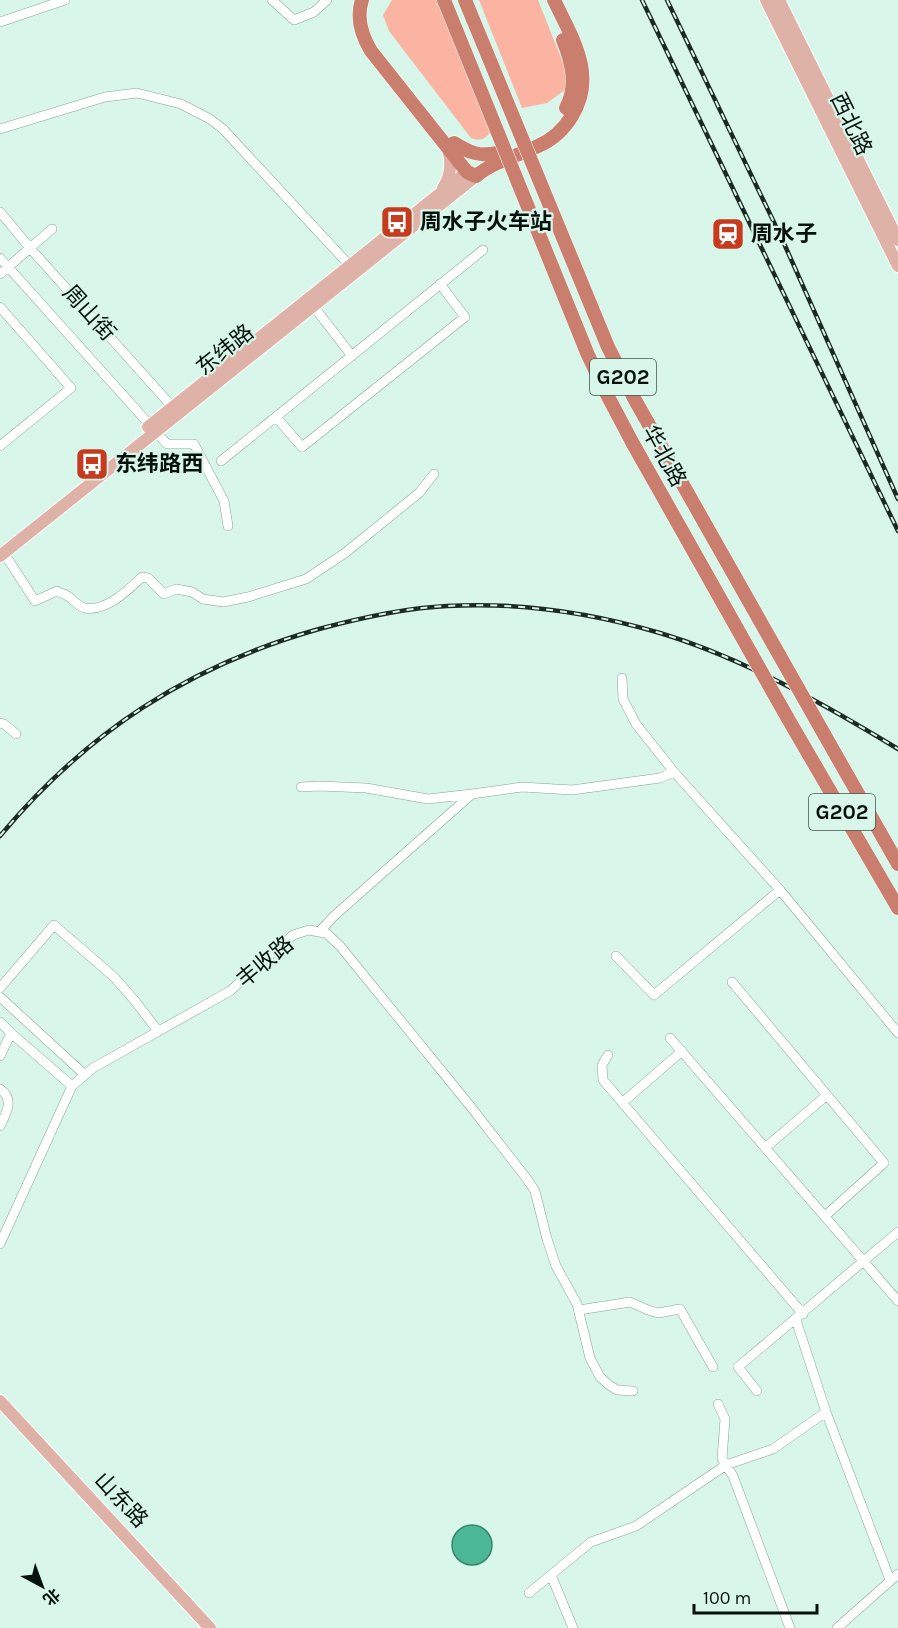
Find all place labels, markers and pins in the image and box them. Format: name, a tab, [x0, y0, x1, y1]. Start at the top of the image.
bus stop icon: 周水子火车站	[379, 204, 415, 240]
place label: 周水子火车站	[420, 209, 552, 235]
station icon: 周水子	[710, 216, 746, 252]
place label: 周水子	[751, 221, 817, 247]
bus stop icon: 东纬路西	[74, 446, 110, 482]
place label: 东纬路西	[115, 451, 203, 477]

